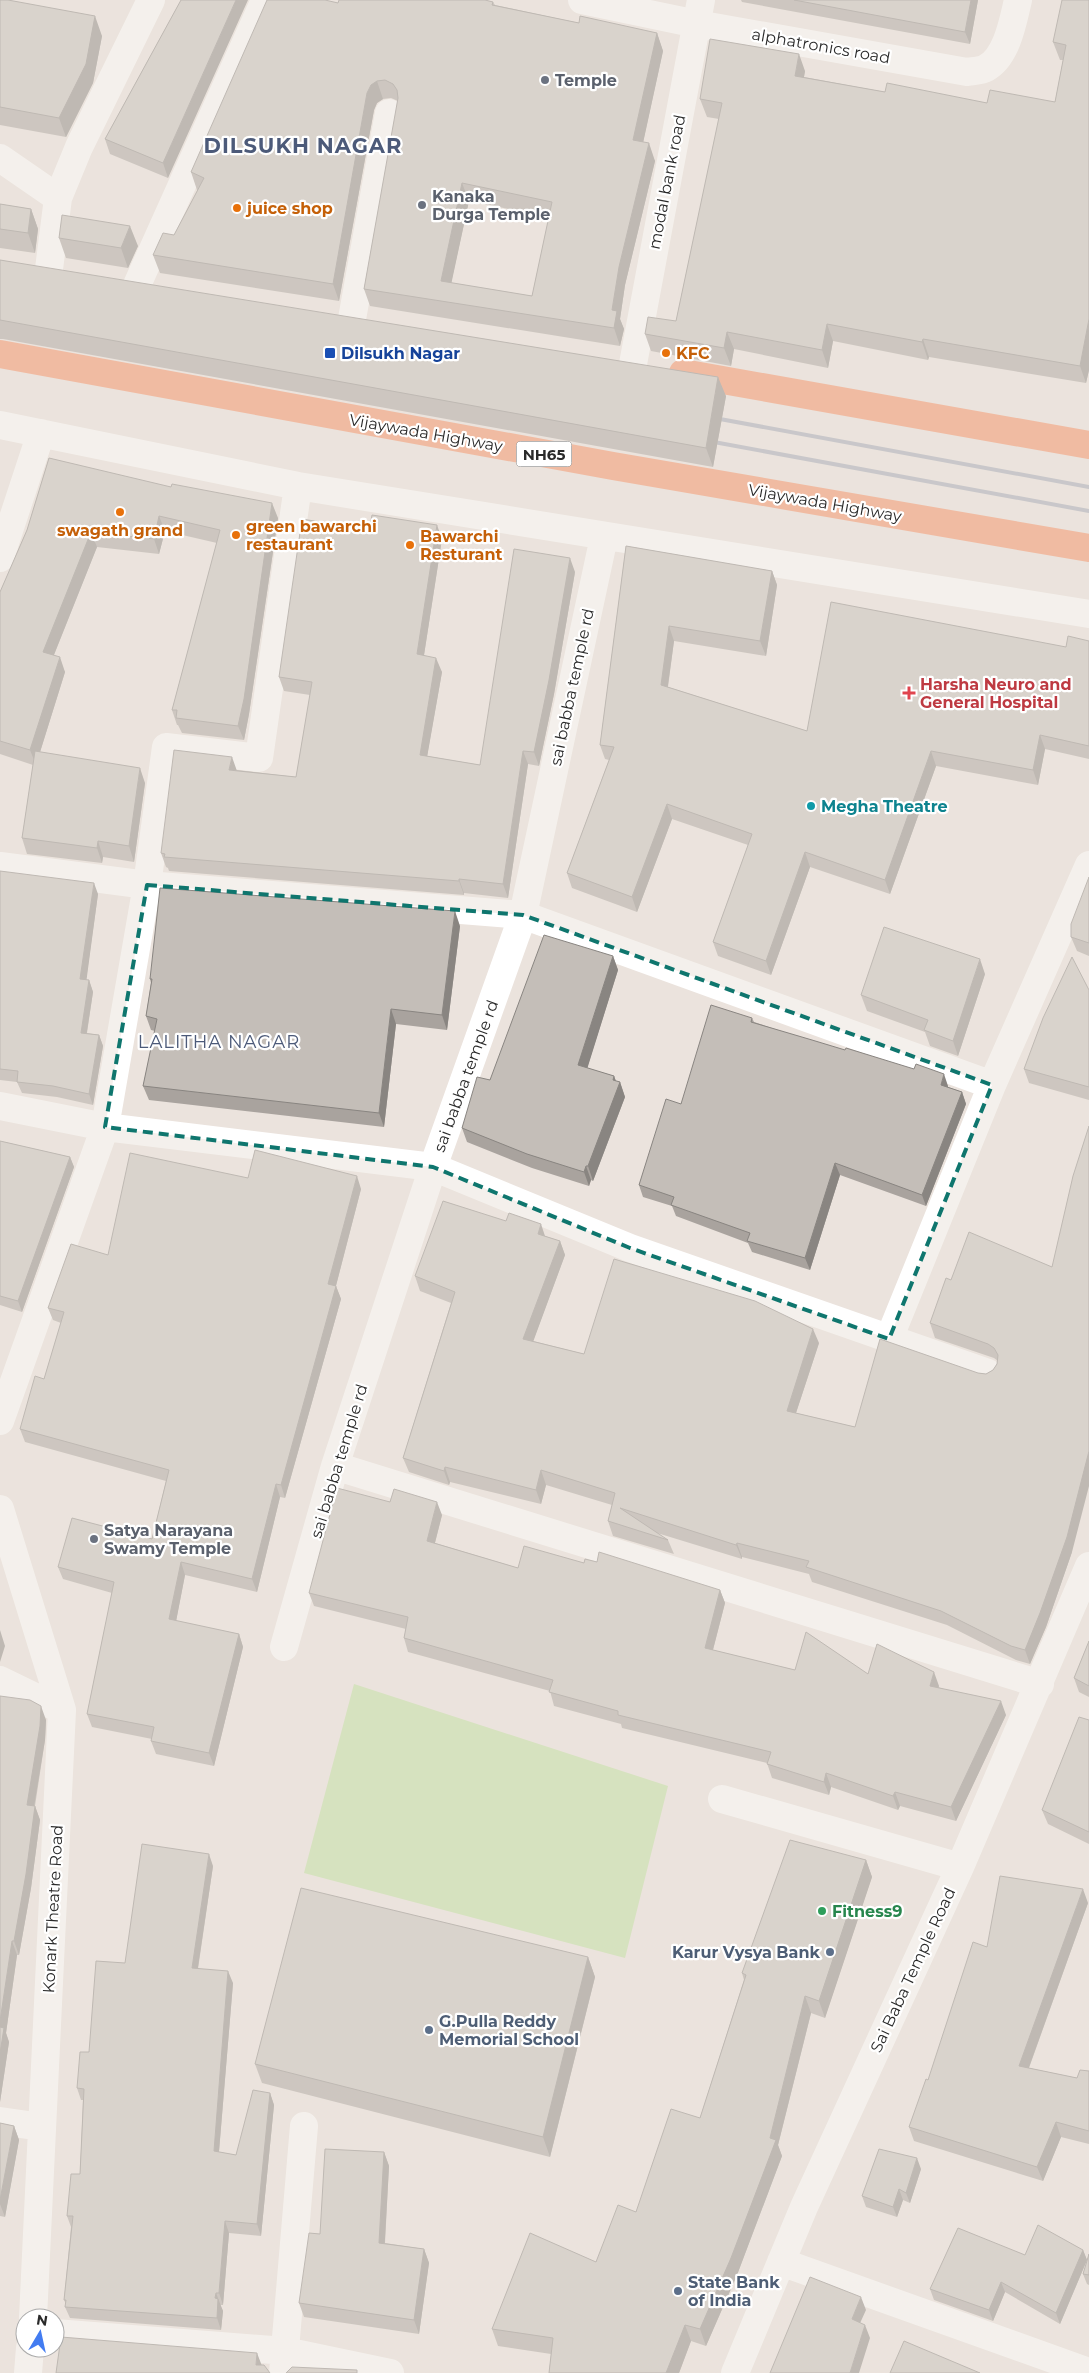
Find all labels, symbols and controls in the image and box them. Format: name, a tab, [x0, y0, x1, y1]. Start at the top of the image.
street label: alphatronics road	[750, 24, 892, 68]
place label: Temple	[555, 71, 617, 90]
marker: Temple	[539, 74, 551, 86]
street label: modal bank road	[645, 113, 689, 251]
district label: DILSUKH NAGAR	[204, 133, 402, 158]
place label: Kanaka Durga Temple	[432, 187, 550, 224]
place label: juice shop	[245, 199, 333, 218]
marker: Kanaka Durga Temple	[416, 199, 428, 211]
marker: juice shop	[231, 202, 243, 214]
place label: Dilsukh Nagar	[341, 344, 460, 363]
place label: KFC	[676, 344, 710, 363]
marker: Dilsukh Nagar	[323, 346, 337, 360]
marker: KFC	[660, 347, 672, 359]
street label: Vijaywada Highway	[348, 410, 505, 456]
road number: NH65	[516, 442, 572, 466]
street label: Vijaywada Highway	[747, 480, 904, 526]
marker: swagath grand	[114, 506, 126, 518]
place label: green bawarchi restaurant	[246, 517, 377, 554]
place label: swagath grand	[57, 521, 183, 540]
place label: Bawarchi Resturant	[420, 527, 503, 564]
marker: green bawarchi restaurant	[230, 529, 242, 541]
marker: Bawarchi Resturant	[404, 539, 416, 551]
street label: sai babba temple rd	[546, 607, 598, 767]
place label: Harsha Neuro and General Hospital	[920, 675, 1072, 712]
marker: Harsha Neuro and General Hospital	[902, 686, 916, 700]
place label: Megha Theatre	[821, 797, 948, 816]
marker: Megha Theatre	[805, 800, 817, 812]
street label: sai babba temple rd	[430, 998, 502, 1154]
district label: LALITHA NAGAR	[138, 1031, 300, 1053]
street label: sai babba temple rd	[307, 1382, 371, 1540]
place label: Satya Narayana Swamy Temple	[104, 1521, 233, 1558]
marker: Satya Narayana Swamy Temple	[88, 1533, 100, 1545]
street label: Konark Theatre Road	[39, 1824, 67, 1994]
street label: Sai Baba Temple Road	[866, 1885, 960, 2055]
place label: Fitness9	[832, 1902, 902, 1921]
marker: Fitness9	[816, 1905, 828, 1917]
place label: Karur Vysya Bank	[672, 1943, 821, 1962]
marker: Karur Vysya Bank	[824, 1946, 836, 1958]
place label: G.Pulla Reddy Memorial School	[439, 2012, 579, 2049]
marker: G.Pulla Reddy Memorial School	[423, 2024, 435, 2036]
place label: State Bank of India	[688, 2273, 780, 2310]
marker: State Bank of India	[672, 2285, 684, 2297]
north arrow	[15, 2308, 65, 2358]
text: N	[35, 2310, 49, 2330]

